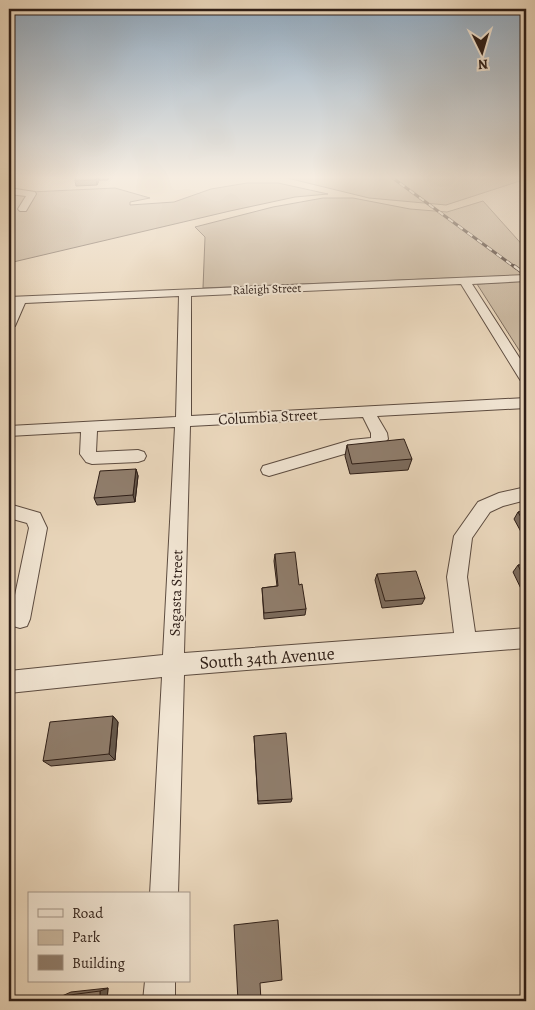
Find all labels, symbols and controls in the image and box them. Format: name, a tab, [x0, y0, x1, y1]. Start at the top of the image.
north arrow	[458, 28, 508, 78]
text: N	[477, 55, 489, 74]
street label: Raleigh Street	[232, 280, 302, 298]
street label: Columbia Street	[218, 404, 318, 430]
street label: Sagasta Street	[164, 549, 188, 637]
street label: South 34th Avenue	[199, 641, 335, 675]
legend	[28, 892, 190, 982]
text: Road	[72, 903, 104, 923]
text: Park	[72, 927, 101, 947]
text: Building	[72, 953, 125, 973]

